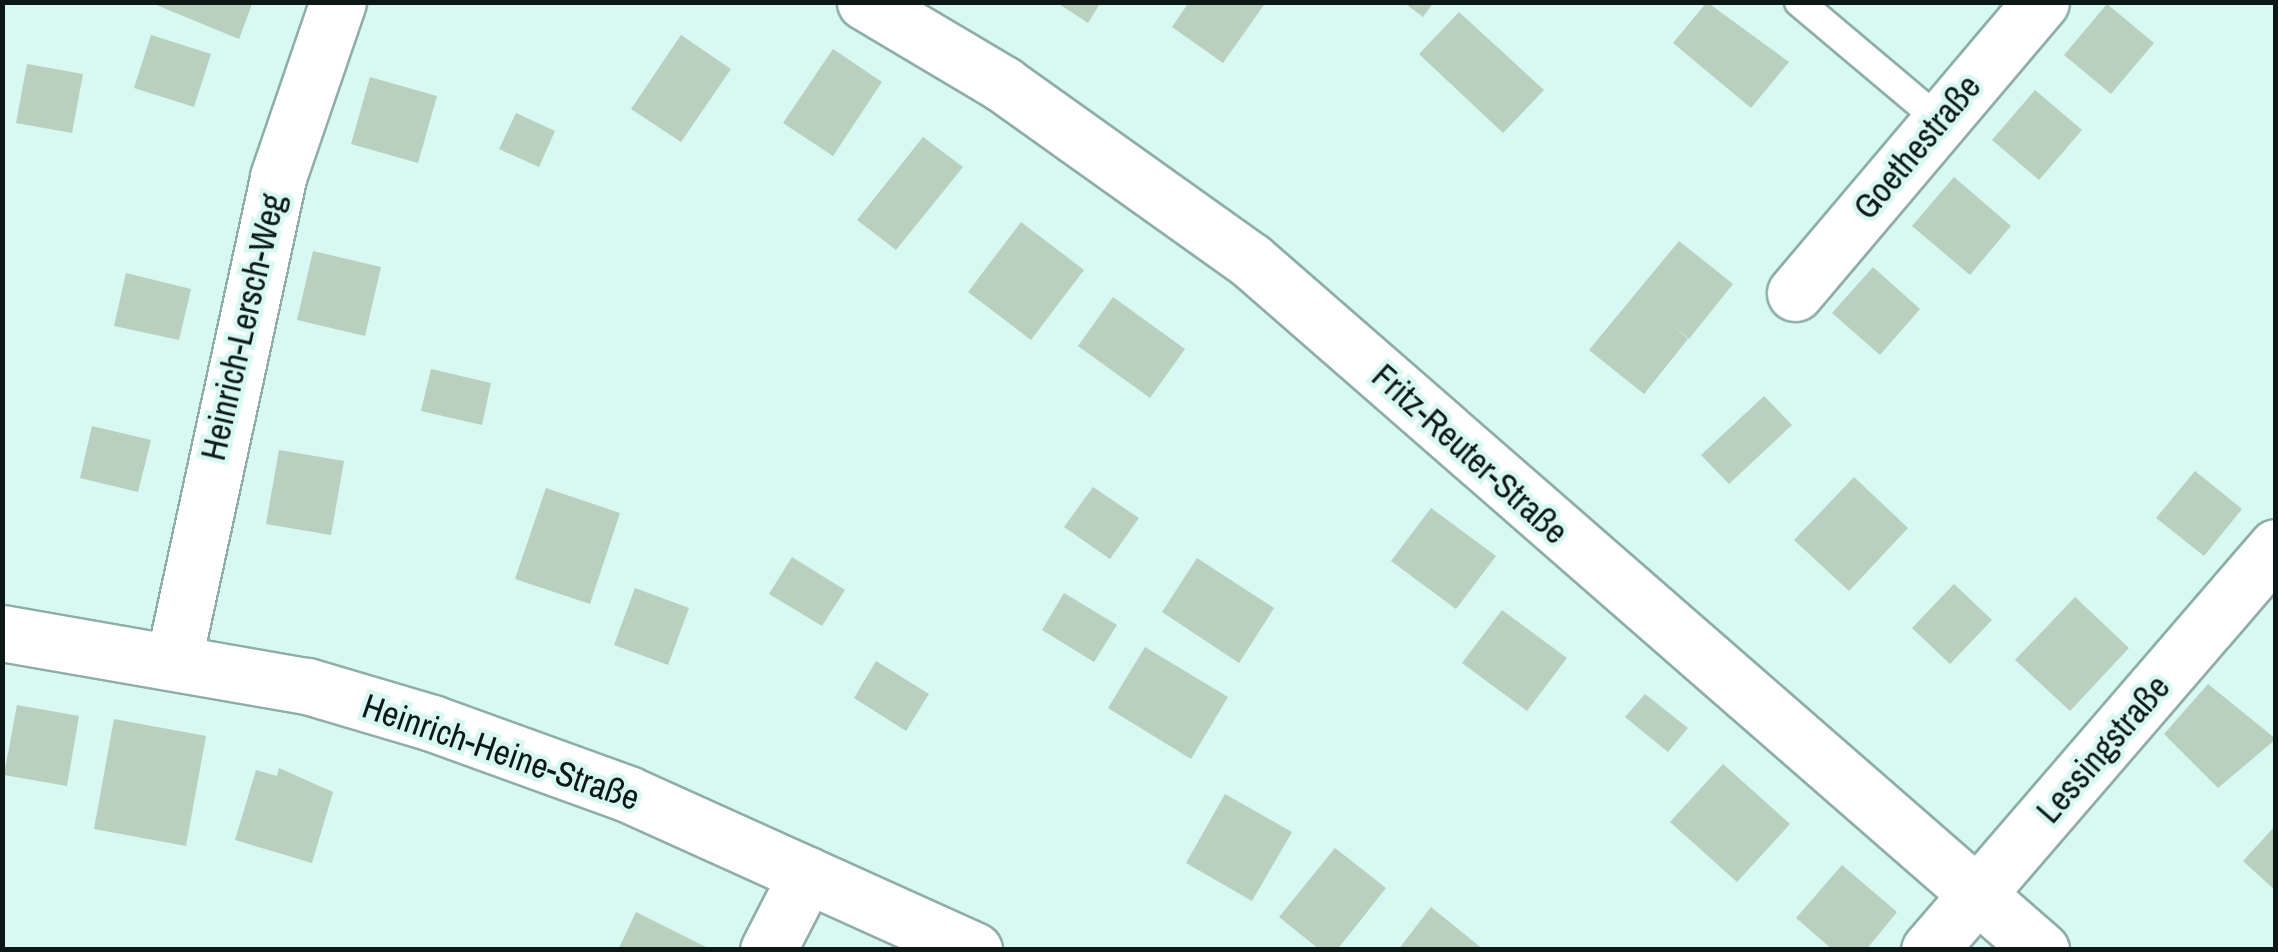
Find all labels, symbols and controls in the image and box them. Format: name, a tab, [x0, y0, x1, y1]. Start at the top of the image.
street label: Goethestraße	[1845, 66, 1989, 228]
street label: Heinrich-Lersch-Weg	[192, 190, 294, 464]
street label: Fritz-Reuter-Straße	[1364, 355, 1576, 553]
street label: Lessingstraße	[2027, 667, 2179, 831]
street label: Heinrich-Heine-Straße	[357, 685, 645, 819]

